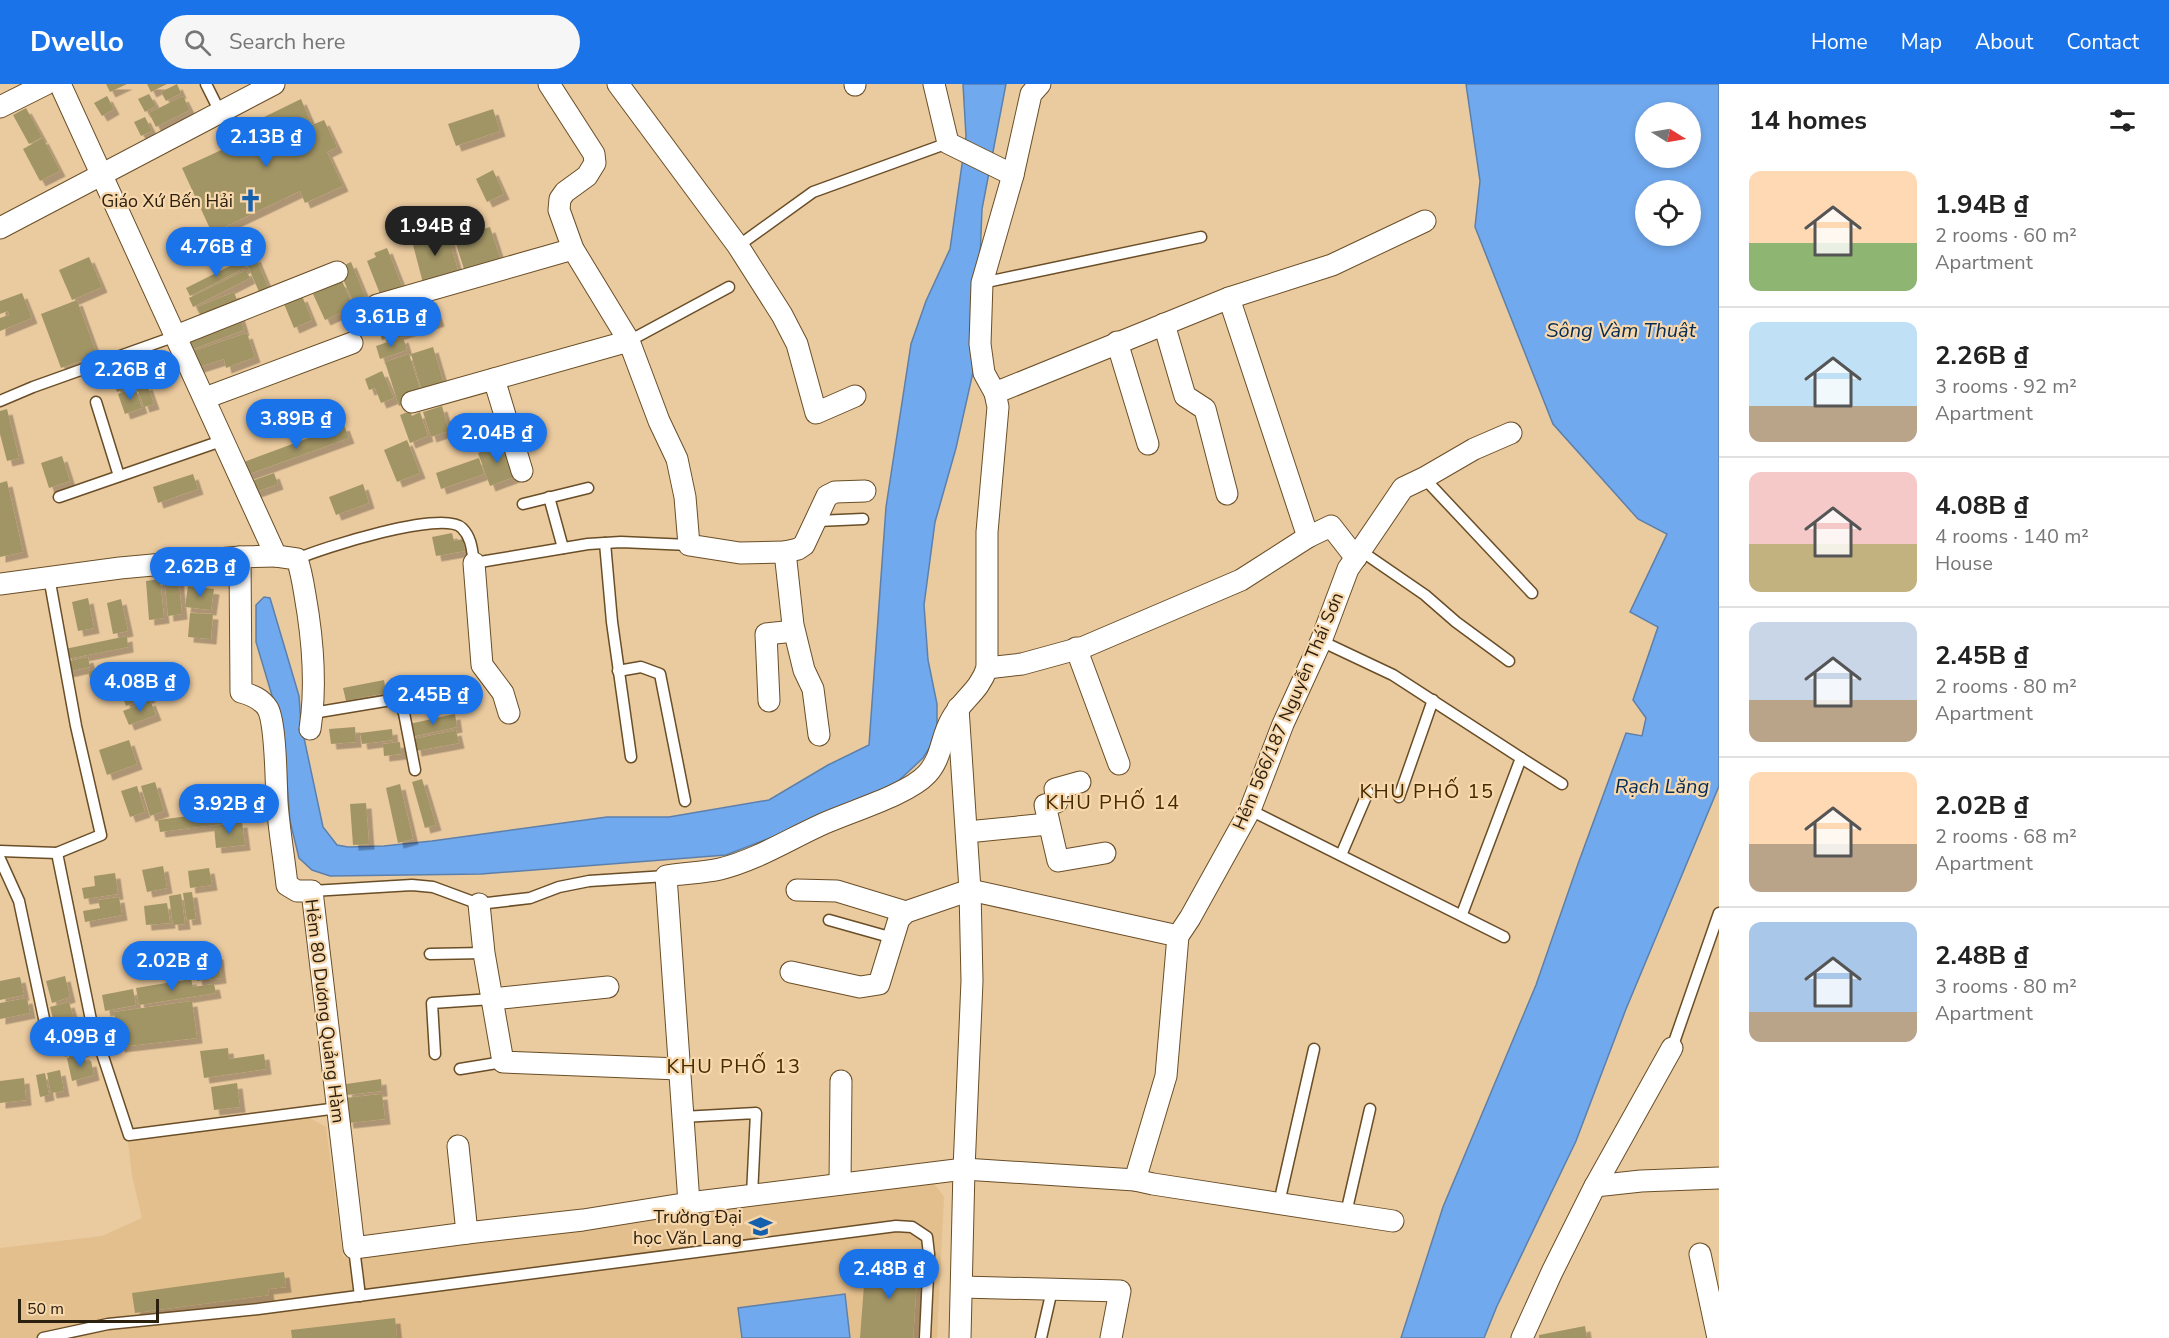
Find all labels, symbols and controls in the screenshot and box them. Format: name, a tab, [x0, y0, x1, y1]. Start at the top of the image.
search box	[160, 15, 580, 69]
text: Dwello	[30, 23, 124, 61]
icon: search	[181, 26, 214, 59]
text: Search here	[229, 27, 346, 57]
text: Home	[1811, 28, 1868, 56]
text: Map	[1901, 28, 1942, 56]
text: About	[1975, 28, 2033, 56]
text: Contact	[2066, 28, 2139, 56]
north arrow	[1635, 102, 1701, 168]
map controls	[1635, 102, 1701, 246]
text: 14 homes	[1749, 103, 1867, 138]
icon: filters	[2106, 104, 2139, 137]
pin: 2.13B ₫	[211, 117, 321, 168]
text: 2.13B ₫	[230, 123, 302, 150]
button: locate	[1635, 180, 1701, 246]
text: 1.94B ₫	[1935, 187, 2029, 222]
church icon: Giáo Xứ Bến Hải	[238, 188, 264, 214]
place label: Giáo Xứ Bến Hải	[101, 189, 233, 213]
icon: home	[1797, 195, 1869, 267]
pin: 1.94B ₫	[380, 206, 490, 257]
text: 1.94B ₫	[399, 212, 471, 239]
text: 2 rooms · 60 m²	[1935, 222, 2077, 249]
pin: 4.76B ₫	[161, 227, 271, 278]
text: 4.76B ₫	[180, 233, 252, 260]
text: Apartment	[1935, 249, 2033, 276]
pin: 3.61B ₫	[336, 297, 446, 348]
text: 3.61B ₫	[355, 303, 427, 330]
water label: Sông Vàm Thuật	[1546, 317, 1697, 344]
text: 2.26B ₫	[1935, 338, 2029, 373]
icon: home	[1797, 346, 1869, 418]
pin: 2.26B ₫	[75, 350, 185, 401]
text: 2.26B ₫	[94, 356, 166, 383]
text: 3 rooms · 92 m²	[1935, 373, 2077, 400]
pin: 3.89B ₫	[241, 399, 351, 450]
text: Apartment	[1935, 400, 2033, 427]
text: 3.89B ₫	[260, 405, 332, 432]
pin: 2.04B ₫	[442, 413, 552, 464]
text: 2.04B ₫	[461, 419, 533, 446]
text: 4.08B ₫	[1935, 488, 2029, 523]
icon: home	[1797, 496, 1869, 568]
text: 4 rooms · 140 m²	[1935, 523, 2089, 550]
pin: 2.62B ₫	[145, 547, 255, 598]
text: House	[1935, 550, 1993, 577]
text: 2.62B ₫	[164, 553, 236, 580]
street label: Hẻm 566/187 Nguyễn Thái Sơn	[1227, 588, 1349, 834]
text: 2.45B ₫	[1935, 638, 2029, 673]
icon: home	[1797, 646, 1869, 718]
pin: 4.08B ₫	[85, 662, 195, 713]
text: 4.08B ₫	[104, 668, 176, 695]
text: 2 rooms · 80 m²	[1935, 673, 2077, 700]
pin: 2.45B ₫	[378, 675, 488, 726]
text: 2.45B ₫	[397, 681, 469, 708]
text: Apartment	[1935, 700, 2033, 727]
water label: Rạch Lăng	[1615, 773, 1709, 800]
district label: KHU PHỐ 15	[1360, 777, 1494, 805]
pin: 3.92B ₫	[174, 784, 284, 835]
district label: KHU PHỐ 14	[1046, 788, 1180, 816]
text: 2.02B ₫	[1935, 788, 2029, 823]
text: 3.92B ₫	[193, 790, 265, 817]
icon: home	[1797, 796, 1869, 868]
text: 2 rooms · 68 m²	[1935, 823, 2077, 850]
text: Apartment	[1935, 850, 2033, 877]
street label: Hẻm 80 Dương Quảng Hàm	[299, 897, 351, 1125]
text: 2.48B ₫	[1935, 938, 2029, 973]
pin: 2.02B ₫	[117, 941, 227, 992]
icon: home	[1797, 946, 1869, 1018]
text: 2.02B ₫	[136, 947, 208, 974]
text: 3 rooms · 80 m²	[1935, 973, 2077, 1000]
text: Apartment	[1935, 1000, 2033, 1027]
pin: 4.09B ₫	[25, 1017, 135, 1068]
text: 4.09B ₫	[44, 1023, 116, 1050]
district label: KHU PHỐ 13	[667, 1052, 801, 1080]
place label: Trường Đại học Văn Lang	[633, 1205, 742, 1250]
school or university icon: Trường Đại học Văn Lang	[747, 1214, 773, 1240]
pin: 2.48B ₫	[834, 1249, 944, 1300]
text: 2.48B ₫	[853, 1255, 925, 1282]
scale bar	[18, 1296, 159, 1324]
text: 50 m	[27, 1298, 64, 1320]

